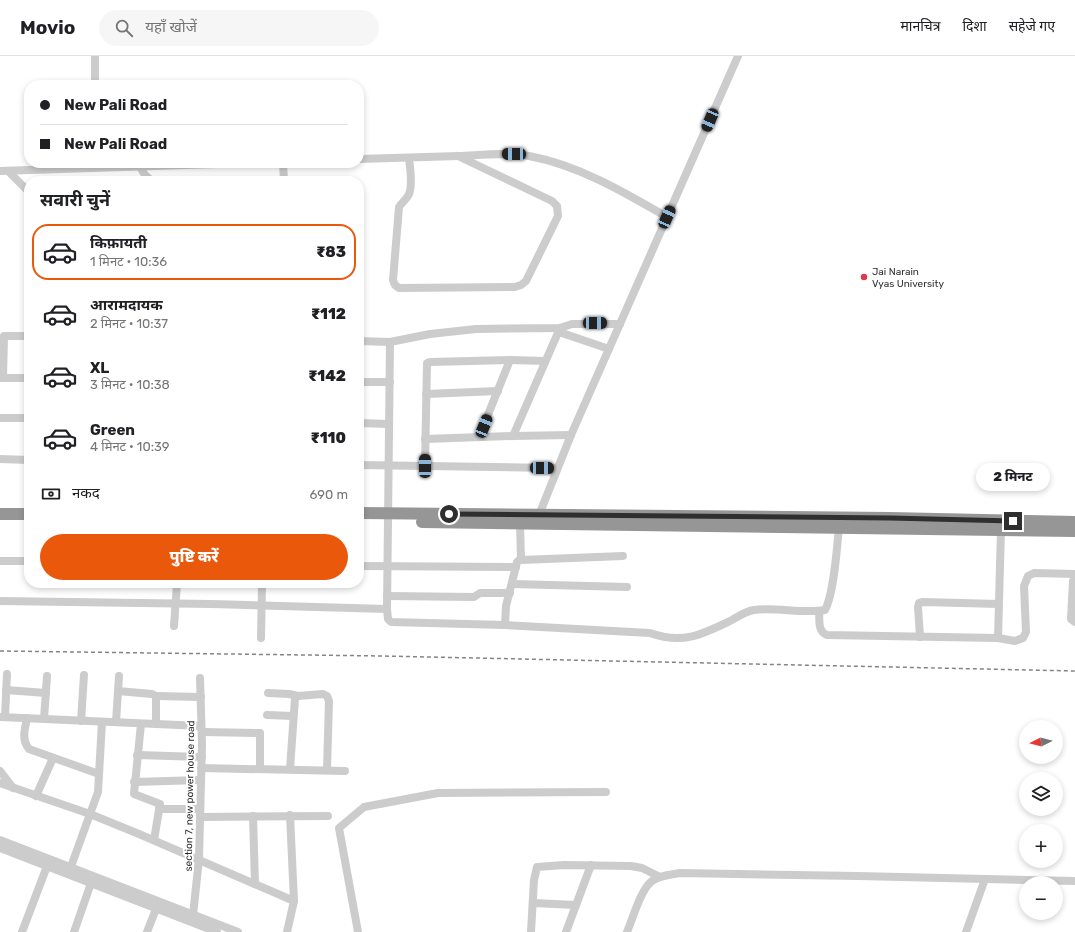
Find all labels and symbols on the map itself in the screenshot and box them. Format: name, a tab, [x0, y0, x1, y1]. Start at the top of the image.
car	[700, 107, 720, 133]
car	[502, 148, 526, 160]
car	[657, 204, 677, 230]
place label: Jai Narain Vyas University	[872, 266, 944, 290]
marker: Jai Narain Vyas University	[859, 272, 869, 282]
car	[583, 317, 607, 329]
car	[474, 413, 494, 439]
car	[419, 454, 431, 478]
car	[530, 462, 554, 474]
callout: 2 मिनट	[976, 463, 1050, 491]
route start	[440, 505, 458, 523]
route end	[1004, 512, 1022, 530]
street label: section 7, new power house road	[183, 720, 197, 872]
north arrow	[1019, 720, 1063, 764]

